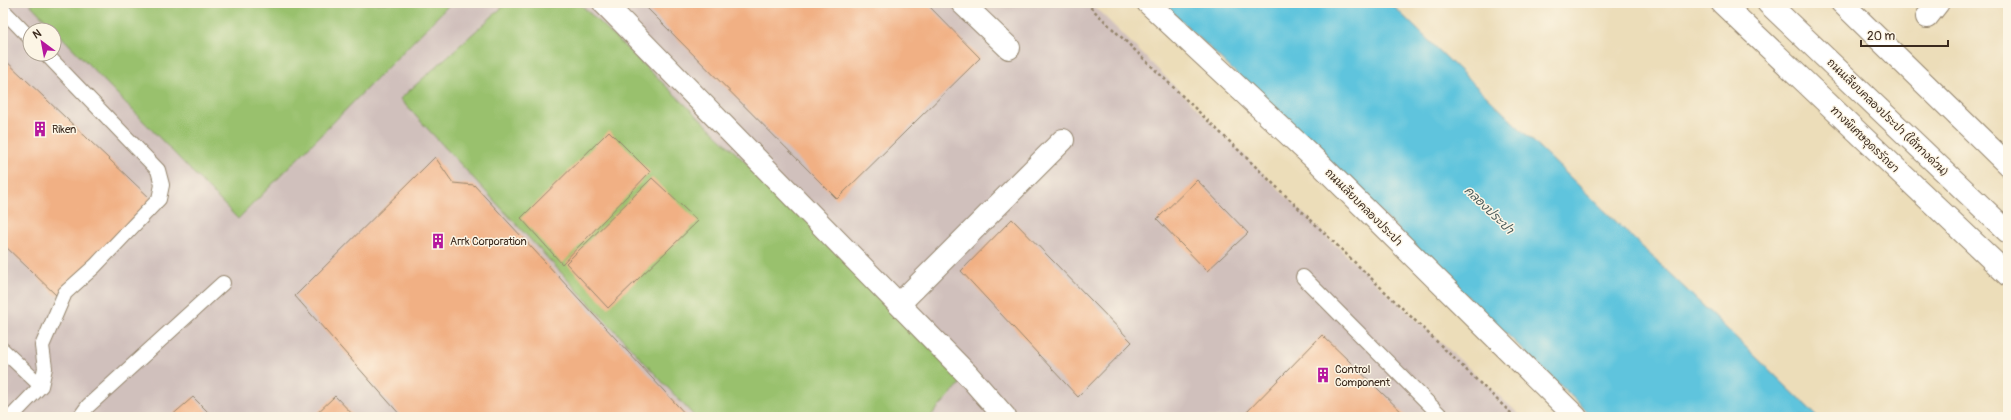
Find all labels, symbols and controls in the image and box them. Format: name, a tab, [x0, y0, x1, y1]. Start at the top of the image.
north arrow	[22, 22, 62, 62]
scale bar	[1861, 22, 1948, 48]
text: N	[30, 26, 44, 41]
text: 20 m	[1867, 29, 1896, 44]
street label: ถนนเลียบคลองประปา (ใต้ทางด่วน)	[1824, 54, 1952, 179]
street label: ทางพิเศษอุดรรัถยา	[1826, 103, 1902, 177]
building icon: Riken	[31, 120, 49, 138]
place label: Riken	[52, 123, 76, 136]
street label: ถนนเลียบคลองประปา	[1322, 165, 1406, 249]
water label: คลองประปา	[1461, 183, 1517, 238]
building icon: Arrk Corporation	[429, 232, 447, 250]
place label: Arrk Corporation	[450, 235, 527, 248]
place label: Control Component	[1335, 363, 1391, 389]
building icon: Control Component	[1314, 366, 1332, 384]

